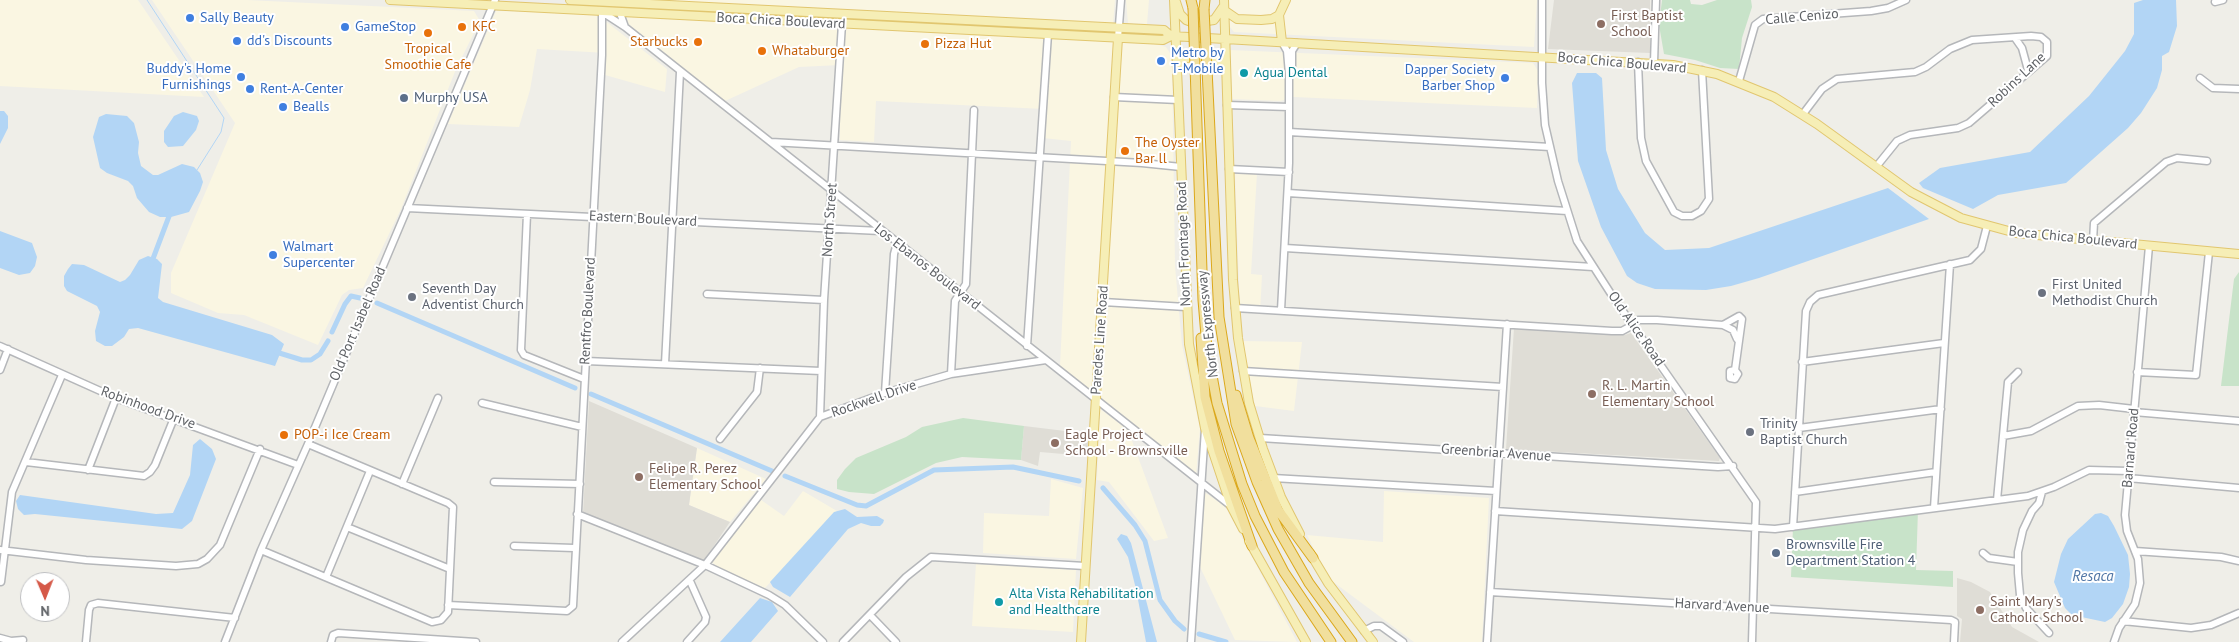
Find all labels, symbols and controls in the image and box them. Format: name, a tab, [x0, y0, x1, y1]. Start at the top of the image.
street label: Calle Cenizo	[1765, 5, 1839, 29]
place label: First Baptist School	[1611, 8, 1683, 40]
street label: Boca Chica Boulevard	[716, 9, 846, 33]
place label: Sally Beauty	[200, 10, 274, 26]
marker: Sally Beauty	[184, 12, 196, 24]
marker: First Baptist School	[1595, 18, 1607, 30]
place label: GameStop	[355, 19, 416, 35]
place label: KFC	[472, 19, 496, 35]
marker: GameStop	[339, 21, 351, 33]
marker: KFC	[456, 21, 468, 33]
marker: Tropical Smoothie Cafe	[422, 27, 434, 39]
place label: dd's Discounts	[247, 33, 332, 49]
place label: Starbucks	[630, 34, 688, 50]
marker: dd's Discounts	[231, 35, 243, 47]
marker: Starbucks	[692, 36, 704, 48]
place label: Pizza Hut	[935, 36, 991, 52]
marker: Pizza Hut	[919, 38, 931, 50]
place label: Tropical Smoothie Cafe	[385, 41, 471, 74]
place label: Whataburger	[772, 43, 849, 59]
marker: Whataburger	[756, 45, 768, 57]
place label: Metro by T-Mobile	[1171, 45, 1224, 78]
street label: Boca Chica Boulevard	[1557, 49, 1687, 77]
street label: Robins Lane	[1985, 49, 2049, 111]
marker: Metro by T-Mobile	[1155, 55, 1167, 67]
place label: Buddy's Home Furnishings	[146, 61, 231, 94]
place label: Dapper Society Barber Shop	[1405, 62, 1495, 94]
place label: Agua Dental	[1254, 65, 1327, 81]
marker: Agua Dental	[1238, 67, 1250, 79]
marker: Buddy's Home Furnishings	[235, 71, 247, 83]
marker: Dapper Society Barber Shop	[1499, 72, 1511, 84]
place label: Rent-A-Center	[260, 81, 343, 97]
marker: Rent-A-Center	[244, 83, 256, 95]
place label: Murphy USA	[414, 90, 488, 106]
marker: Murphy USA	[398, 92, 410, 104]
place label: Bealls	[293, 99, 329, 115]
marker: Bealls	[277, 101, 289, 113]
place label: The Oyster Bar ll	[1135, 135, 1200, 168]
marker: The Oyster Bar ll	[1119, 145, 1131, 157]
street label: North Frontage Road	[1173, 181, 1195, 307]
street label: North Street	[819, 183, 841, 257]
street label: Eastern Boulevard	[588, 208, 698, 230]
street label: Los Ebanos Boulevard	[870, 220, 984, 314]
street label: Boca Chica Boulevard	[2008, 223, 2138, 253]
place label: Walmart Supercenter	[283, 239, 355, 272]
marker: Walmart Supercenter	[267, 249, 279, 261]
street label: Rentfro Boulevard	[577, 257, 599, 365]
street label: Old Port Isabel Road	[326, 264, 390, 384]
street label: North Expressway	[1194, 269, 1222, 379]
place label: First United Methodist Church	[2052, 277, 2158, 310]
place label: Seventh Day Adventist Church	[422, 281, 524, 314]
street label: Paredes Line Road	[1088, 285, 1112, 395]
marker: First United Methodist Church	[2036, 287, 2048, 299]
street label: Old Alice Road	[1604, 288, 1668, 370]
marker: Seventh Day Adventist Church	[406, 291, 418, 303]
street label: Rockwell Drive	[829, 377, 919, 421]
place label: R. L. Martin Elementary School	[1602, 378, 1714, 411]
street label: Robinhood Drive	[98, 383, 198, 433]
marker: R. L. Martin Elementary School	[1586, 388, 1598, 400]
street label: Barnard Road	[2119, 407, 2143, 489]
place label: Trinity Baptist Church	[1760, 416, 1847, 448]
marker: Trinity Baptist Church	[1744, 426, 1756, 438]
place label: POP-i Ice Cream	[294, 427, 390, 443]
place label: Eagle Project School - Brownsville	[1065, 427, 1188, 460]
marker: POP-i Ice Cream	[278, 429, 290, 441]
marker: Eagle Project School - Brownsville	[1049, 437, 1061, 449]
street label: Greenbriar Avenue	[1440, 441, 1552, 465]
place label: Felipe R. Perez Elementary School	[649, 461, 761, 494]
marker: Felipe R. Perez Elementary School	[633, 471, 645, 483]
place label: Brownsville Fire Department Station 4	[1786, 537, 1915, 570]
marker: Brownsville Fire Department Station 4	[1770, 547, 1782, 559]
water label: Resaca	[2072, 568, 2114, 586]
north arrow	[20, 572, 70, 622]
place label: Alta Vista Rehabilitation and Healthcare	[1009, 586, 1154, 618]
place label: Saint Mary's Catholic School	[1990, 594, 2083, 626]
street label: Harvard Avenue	[1674, 595, 1770, 617]
marker: Alta Vista Rehabilitation and Healthcare	[993, 596, 1005, 608]
text: N	[40, 602, 50, 620]
marker: Saint Mary's Catholic School	[1974, 604, 1986, 616]

